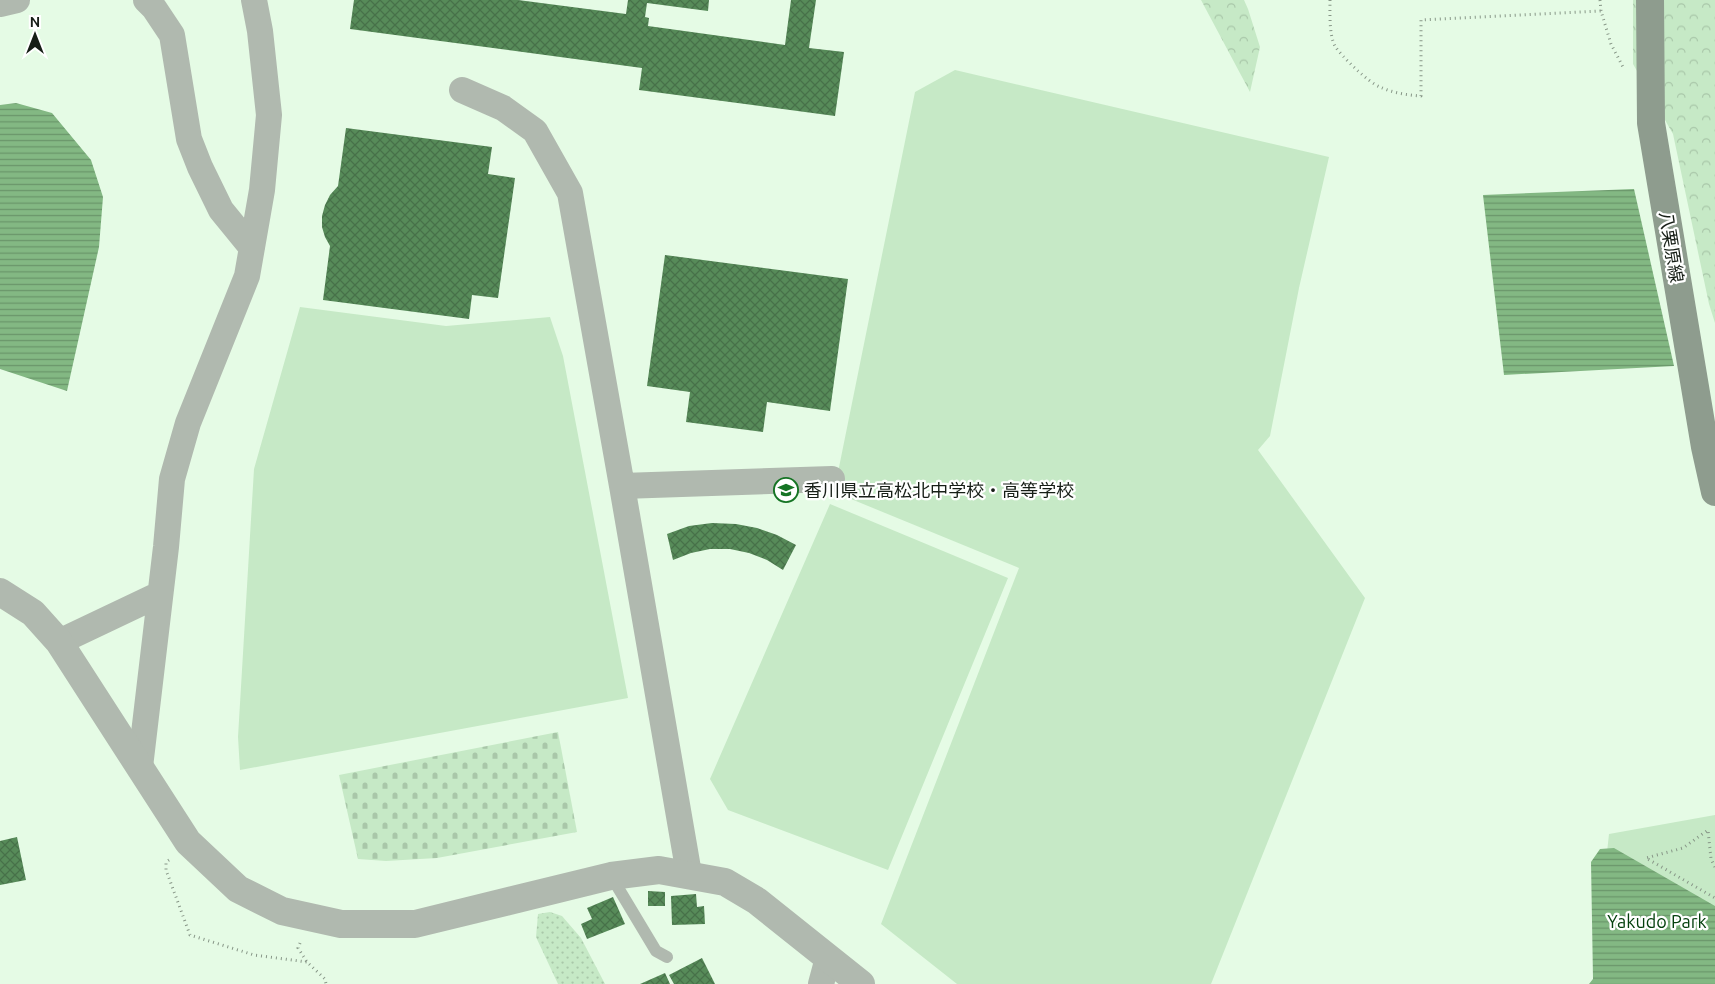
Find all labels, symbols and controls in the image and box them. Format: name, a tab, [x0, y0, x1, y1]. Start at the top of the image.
north arrow	[10, 10, 60, 60]
text: N	[30, 14, 40, 30]
street label: 八栗原線	[1656, 210, 1688, 284]
school or university icon: 香川県立高松北中学校・高等学校	[773, 477, 799, 503]
place label: 香川県立高松北中学校・高等学校	[804, 480, 1074, 500]
park label: Yakudo Park	[1607, 911, 1707, 931]

